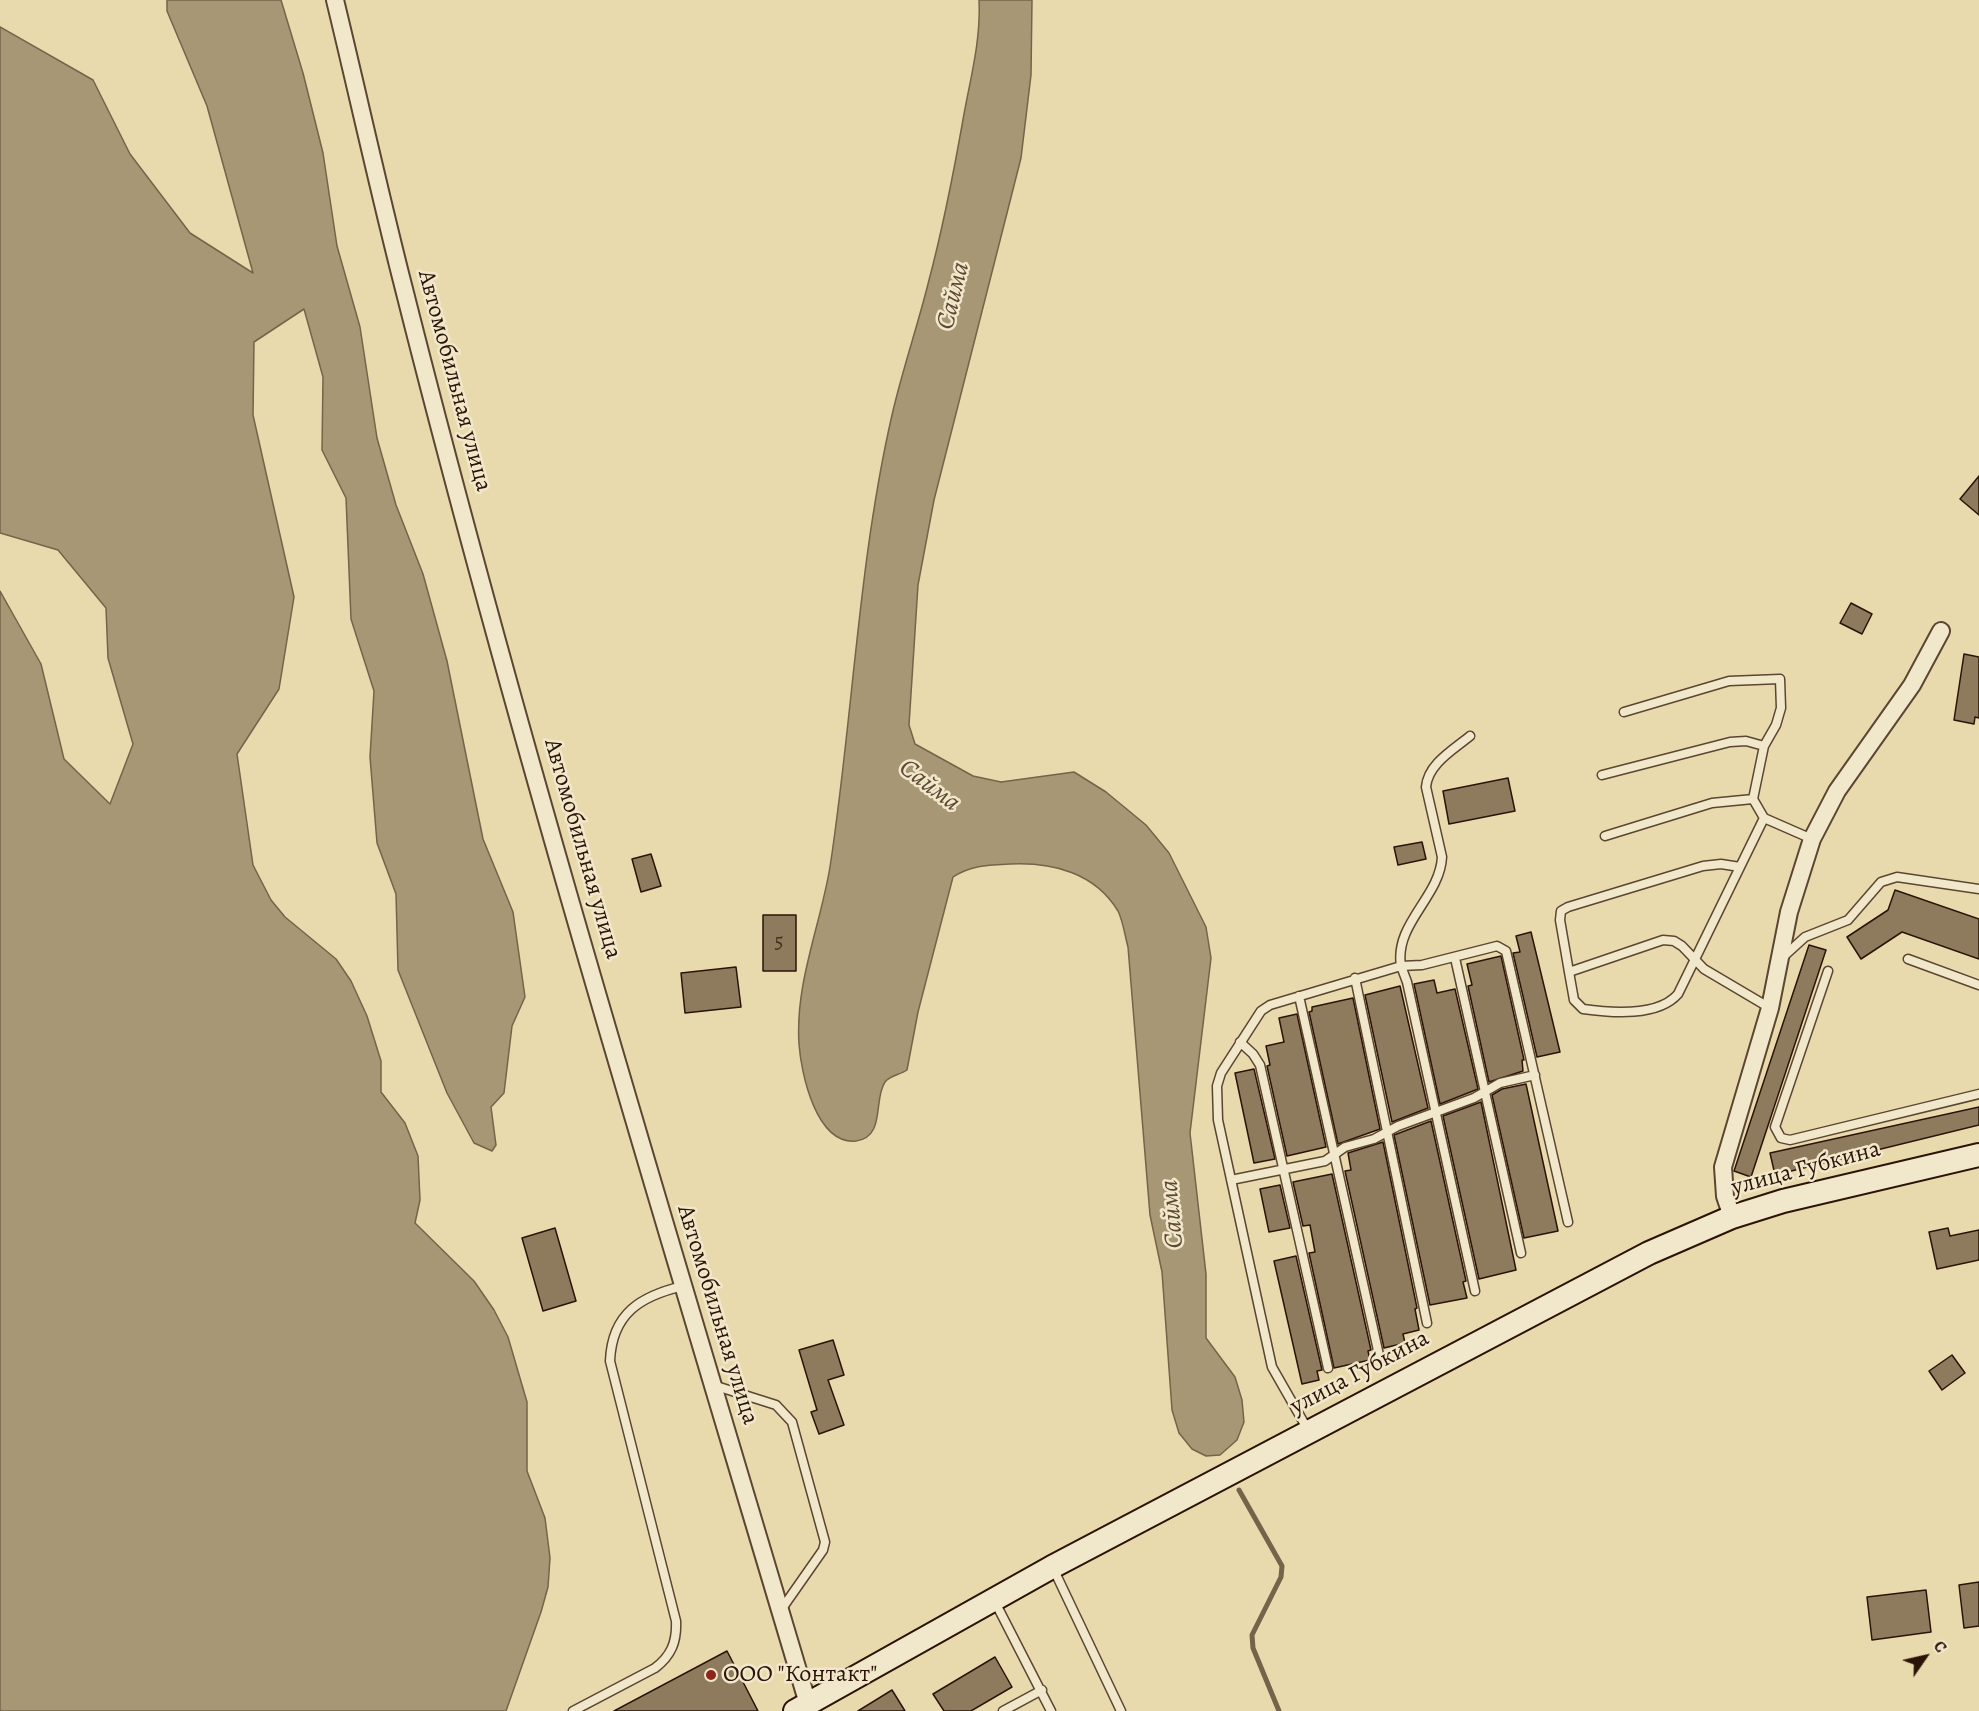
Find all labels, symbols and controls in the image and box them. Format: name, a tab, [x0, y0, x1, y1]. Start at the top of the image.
water label: Сайма	[931, 259, 977, 333]
street label: Автомобильная улица	[411, 267, 497, 495]
street label: Автомобильная улица	[537, 736, 627, 962]
water label: Сайма	[892, 753, 966, 819]
house number: 5	[774, 930, 784, 956]
street label: улица Губкина	[1728, 1135, 1884, 1203]
water label: Сайма	[1154, 1178, 1192, 1250]
street label: Автомобильная улица	[670, 1202, 764, 1428]
street label: улица Губкина	[1286, 1324, 1434, 1422]
north arrow	[1895, 1627, 1955, 1687]
text: С	[1928, 1637, 1952, 1657]
place label: ООО "Контакт"	[723, 1661, 877, 1689]
marker: ООО "Контакт"	[704, 1668, 718, 1682]

